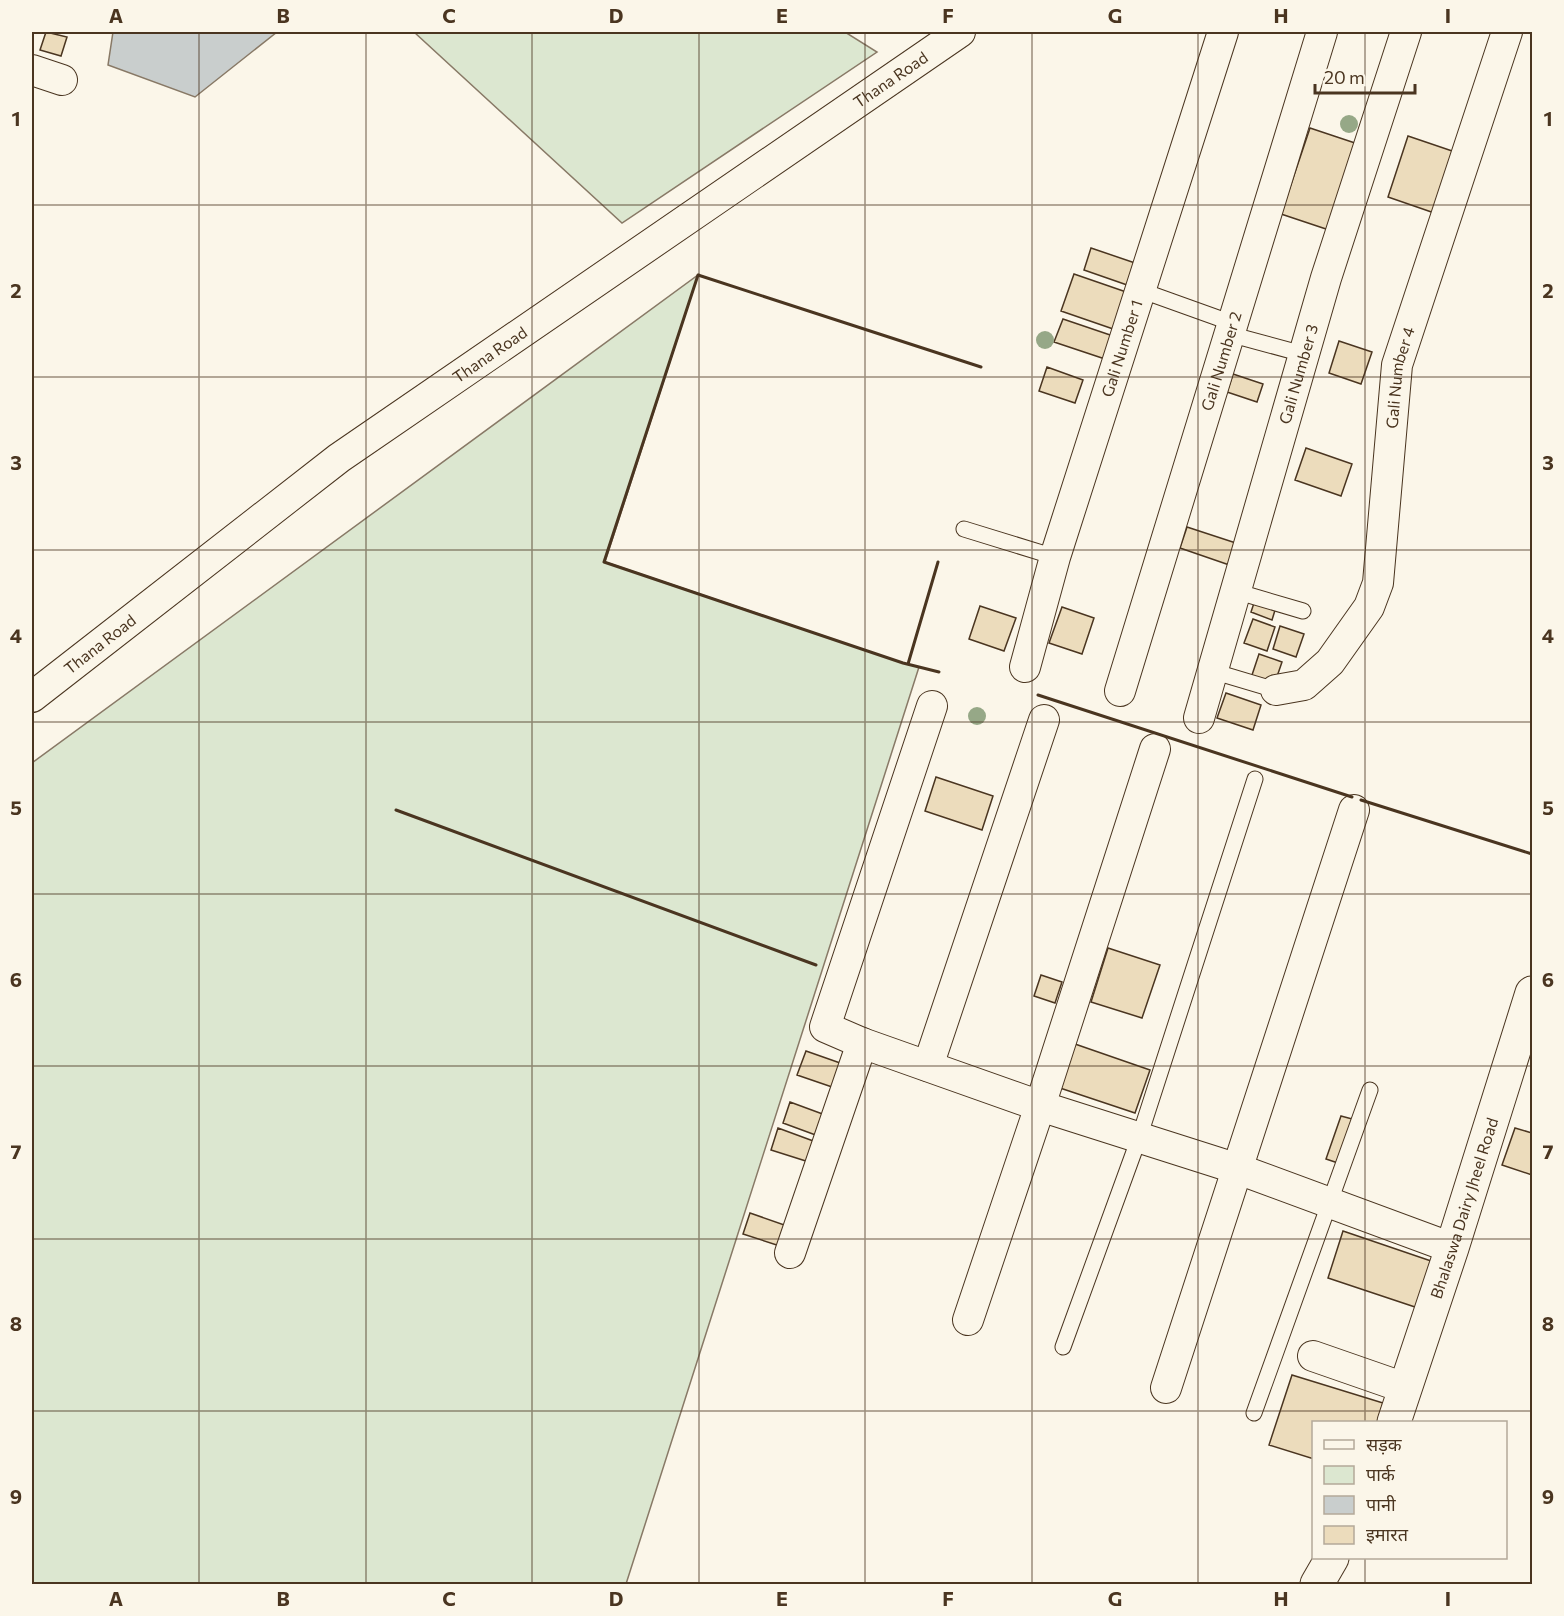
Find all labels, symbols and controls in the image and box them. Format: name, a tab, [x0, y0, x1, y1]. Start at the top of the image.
text: A	[109, 3, 123, 27]
text: B	[276, 3, 290, 27]
text: C	[442, 3, 456, 27]
text: D	[609, 3, 623, 27]
text: E	[776, 3, 788, 27]
text: F	[942, 3, 954, 27]
text: G	[1108, 3, 1122, 27]
text: H	[1274, 3, 1289, 27]
text: I	[1445, 3, 1451, 27]
street label: Thana Road	[850, 47, 931, 111]
scale bar	[1315, 57, 1416, 95]
text: 20 m	[1324, 66, 1365, 88]
text: 1	[11, 106, 21, 130]
text: 1	[1543, 106, 1553, 130]
text: 2	[10, 278, 22, 302]
text: 2	[1542, 278, 1554, 302]
street label: Gali Number 1	[1097, 297, 1146, 399]
street label: Gali Number 2	[1197, 309, 1245, 413]
street label: Thana Road	[449, 322, 530, 386]
street label: Gali Number 3	[1274, 322, 1321, 426]
street label: Gali Number 4	[1382, 324, 1418, 429]
text: 3	[10, 450, 22, 474]
text: 3	[1542, 450, 1554, 474]
street label: Thana Road	[60, 610, 139, 678]
text: 4	[10, 623, 22, 647]
text: 4	[1542, 623, 1554, 647]
text: 5	[10, 795, 22, 819]
text: 5	[1542, 795, 1554, 819]
text: 6	[10, 967, 22, 991]
text: 6	[1542, 967, 1554, 991]
street label: Bhalaswa Dairy Jheel Road	[1426, 1115, 1501, 1301]
text: 7	[11, 1139, 22, 1163]
text: 7	[1543, 1139, 1554, 1163]
text: 8	[10, 1311, 22, 1335]
text: 8	[1542, 1311, 1554, 1335]
legend	[1312, 1421, 1507, 1559]
text: सड़क	[1366, 1433, 1403, 1455]
text: पार्क	[1366, 1463, 1396, 1485]
text: 9	[10, 1484, 22, 1508]
text: 9	[1542, 1484, 1554, 1508]
text: पानी	[1366, 1493, 1396, 1515]
text: इमारत	[1366, 1523, 1409, 1545]
text: A	[109, 1586, 123, 1610]
text: B	[276, 1586, 290, 1610]
text: C	[442, 1586, 456, 1610]
text: D	[609, 1586, 623, 1610]
text: E	[776, 1586, 788, 1610]
text: F	[942, 1586, 954, 1610]
text: G	[1108, 1586, 1122, 1610]
text: H	[1274, 1586, 1289, 1610]
text: I	[1445, 1586, 1451, 1610]

